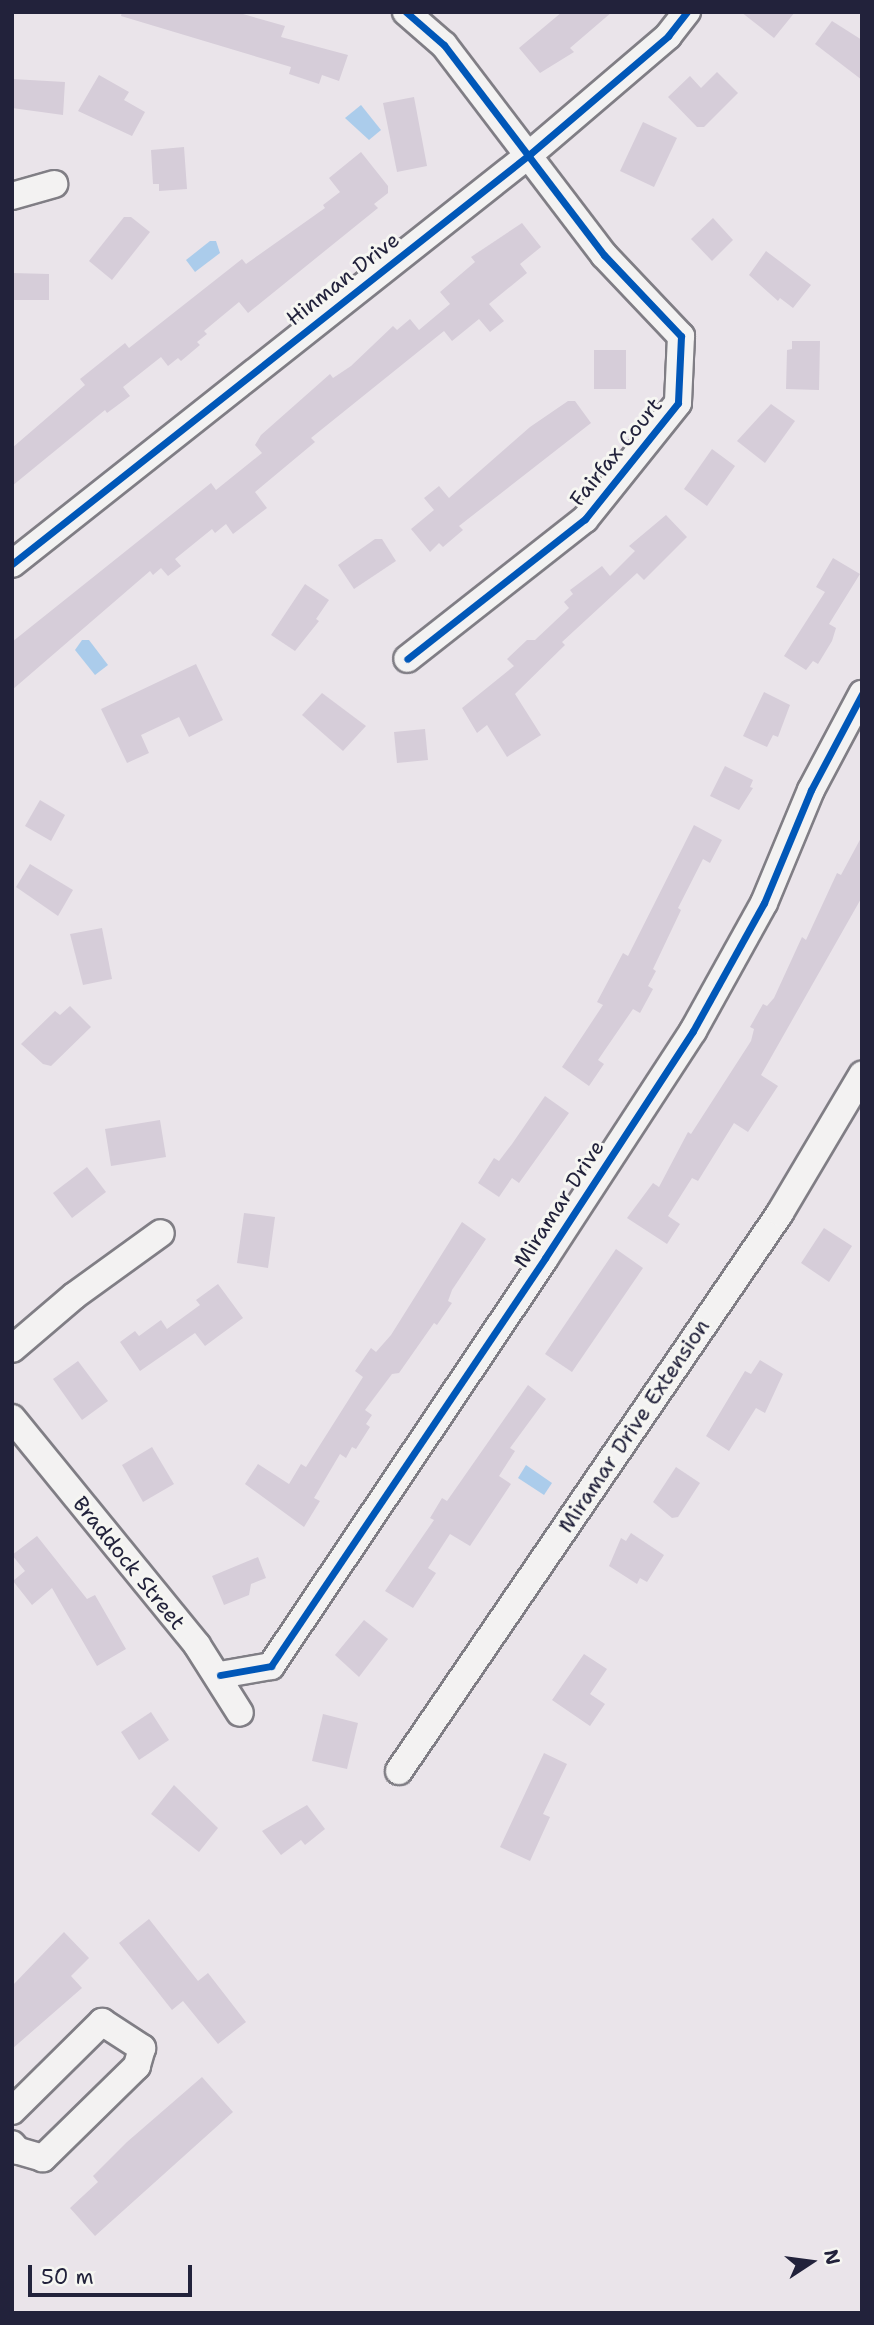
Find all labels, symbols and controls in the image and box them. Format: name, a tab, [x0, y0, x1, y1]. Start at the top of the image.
street label: Hinman Drive	[282, 227, 404, 331]
street label: Fairfax Court	[565, 393, 667, 511]
street label: Miramar Drive	[508, 1136, 610, 1272]
street label: Miramar Drive Extension	[553, 1315, 715, 1537]
street label: Braddock Street	[68, 1491, 190, 1635]
north arrow	[776, 2227, 846, 2297]
text: N	[818, 2247, 846, 2267]
scale bar	[32, 2252, 196, 2296]
text: 50 m	[41, 2263, 94, 2291]

